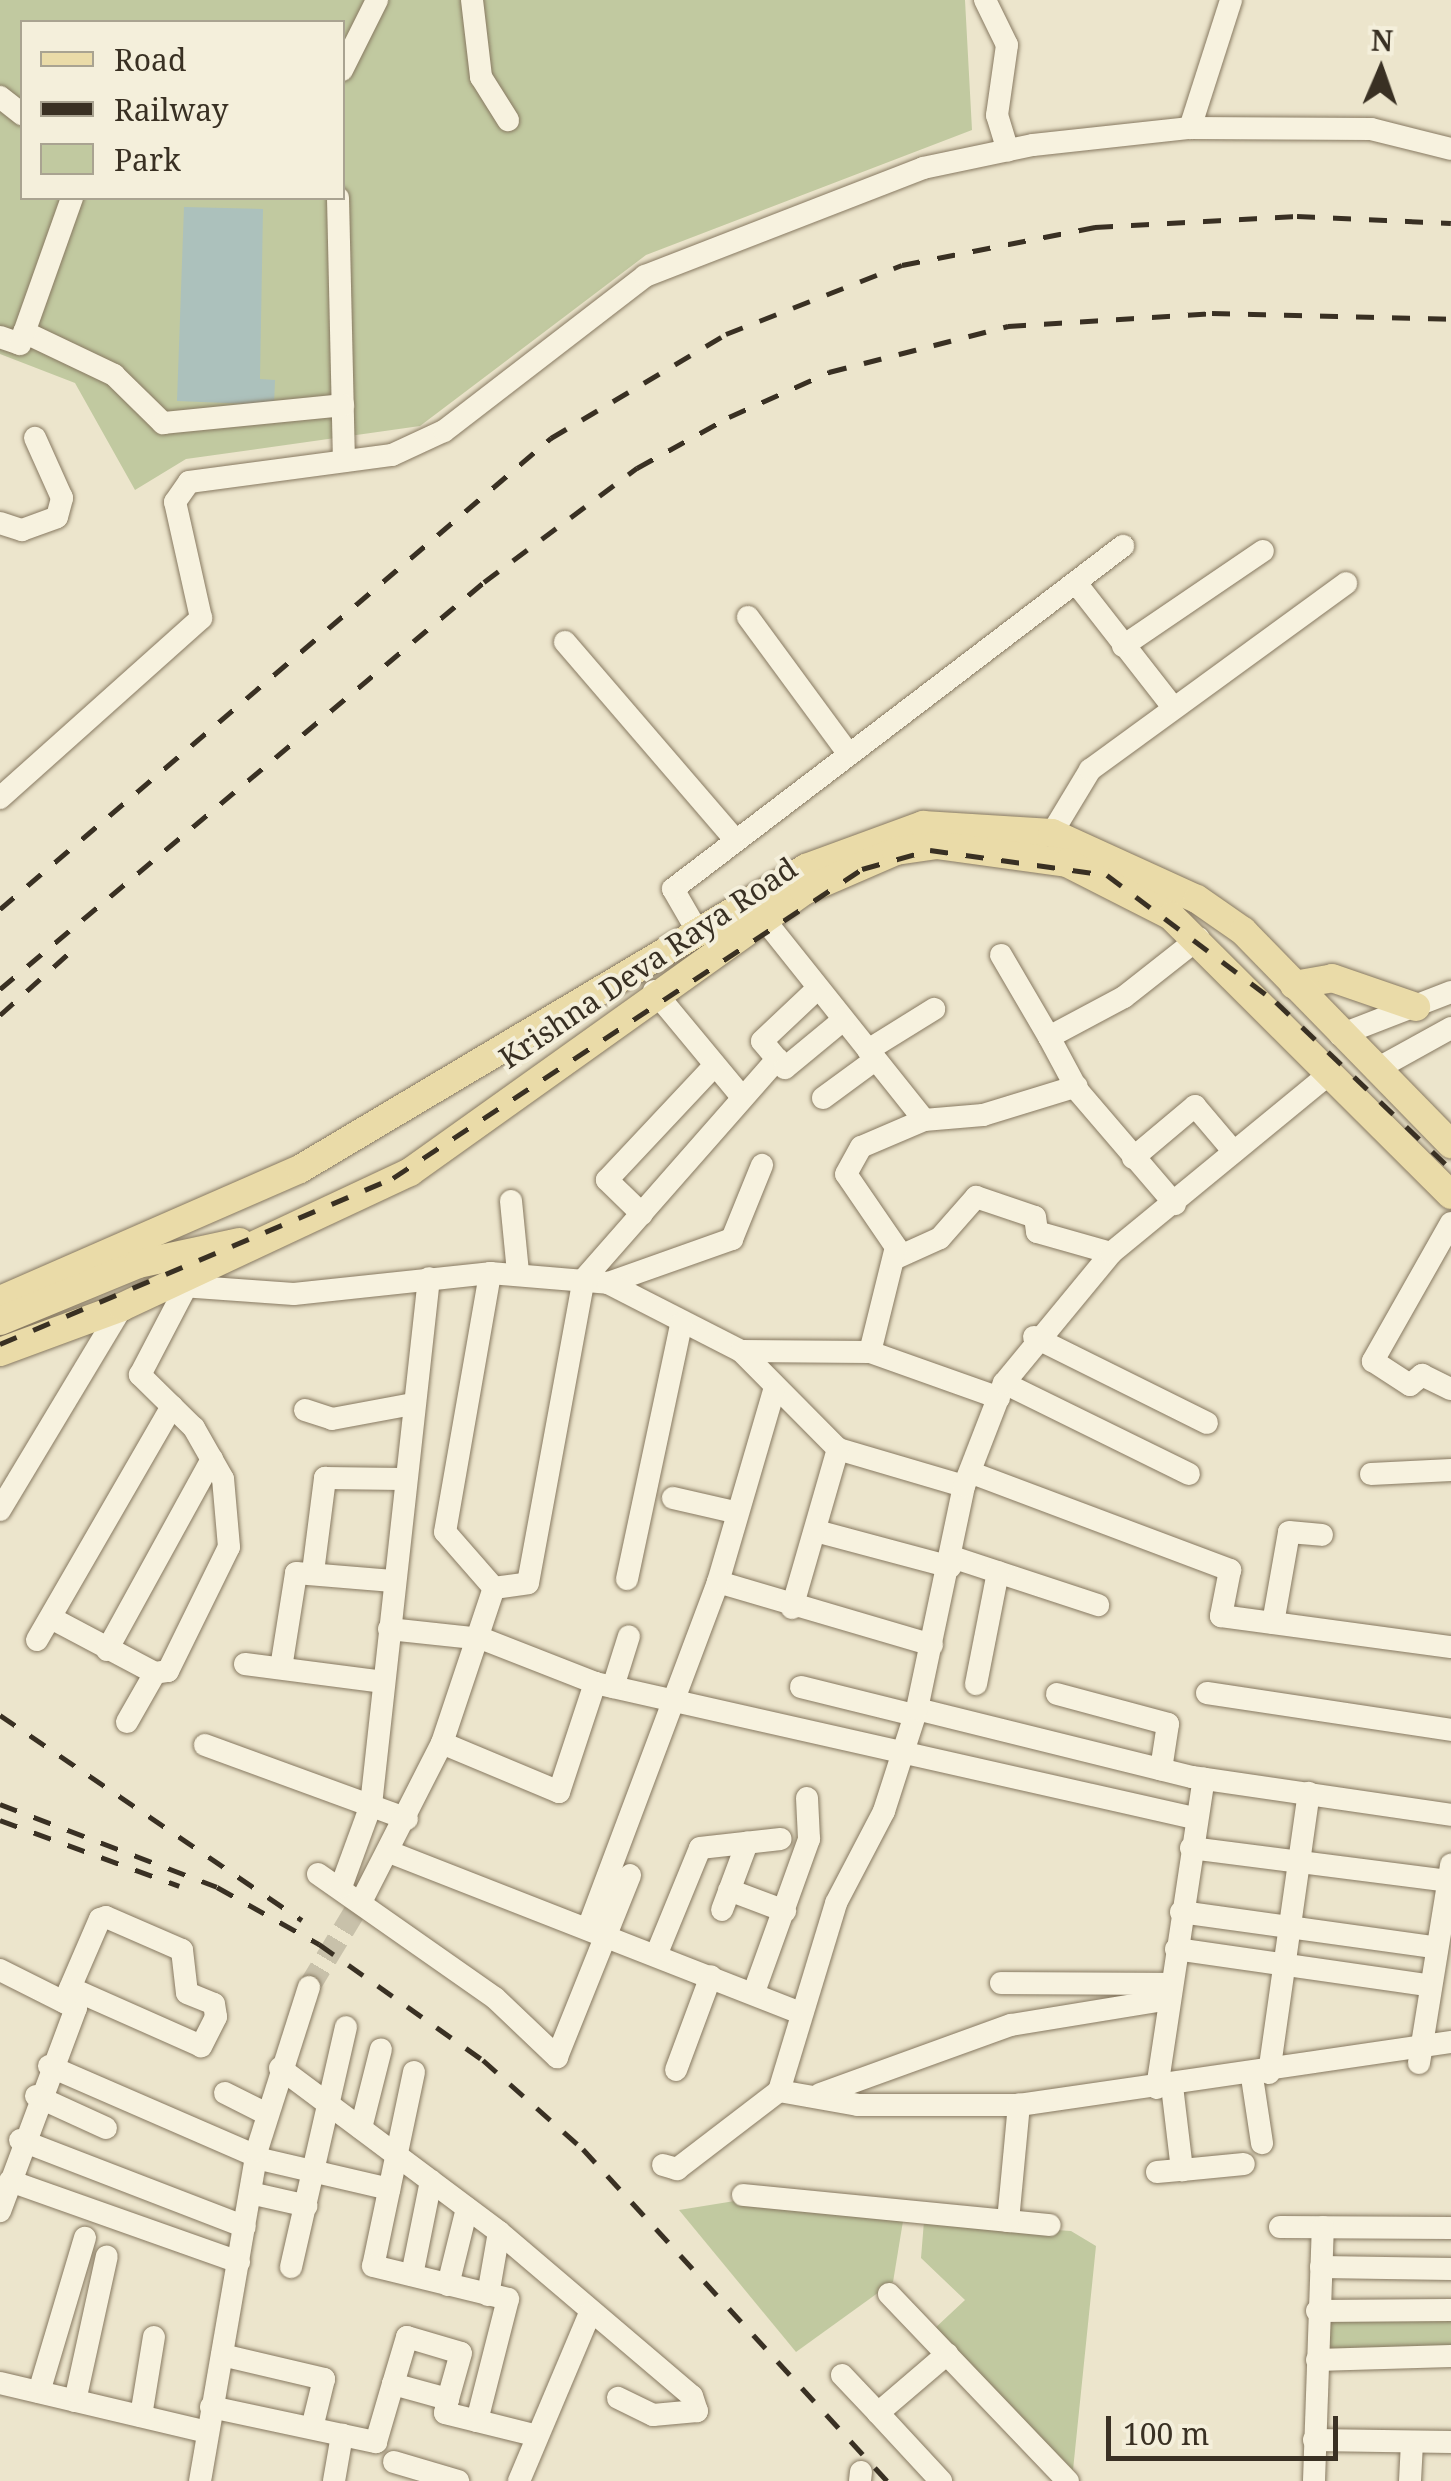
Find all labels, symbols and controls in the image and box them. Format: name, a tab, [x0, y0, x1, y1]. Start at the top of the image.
legend	[20, 20, 345, 200]
north arrow	[1331, 20, 1431, 120]
text: N	[1370, 21, 1394, 59]
text: Road	[114, 39, 186, 80]
text: Railway	[114, 89, 229, 130]
text: Park	[114, 139, 181, 180]
street label: Krishna Deva Raya Road	[492, 850, 804, 1076]
scale bar	[1111, 2396, 1344, 2458]
text: 100 m	[1123, 2413, 1209, 2454]

